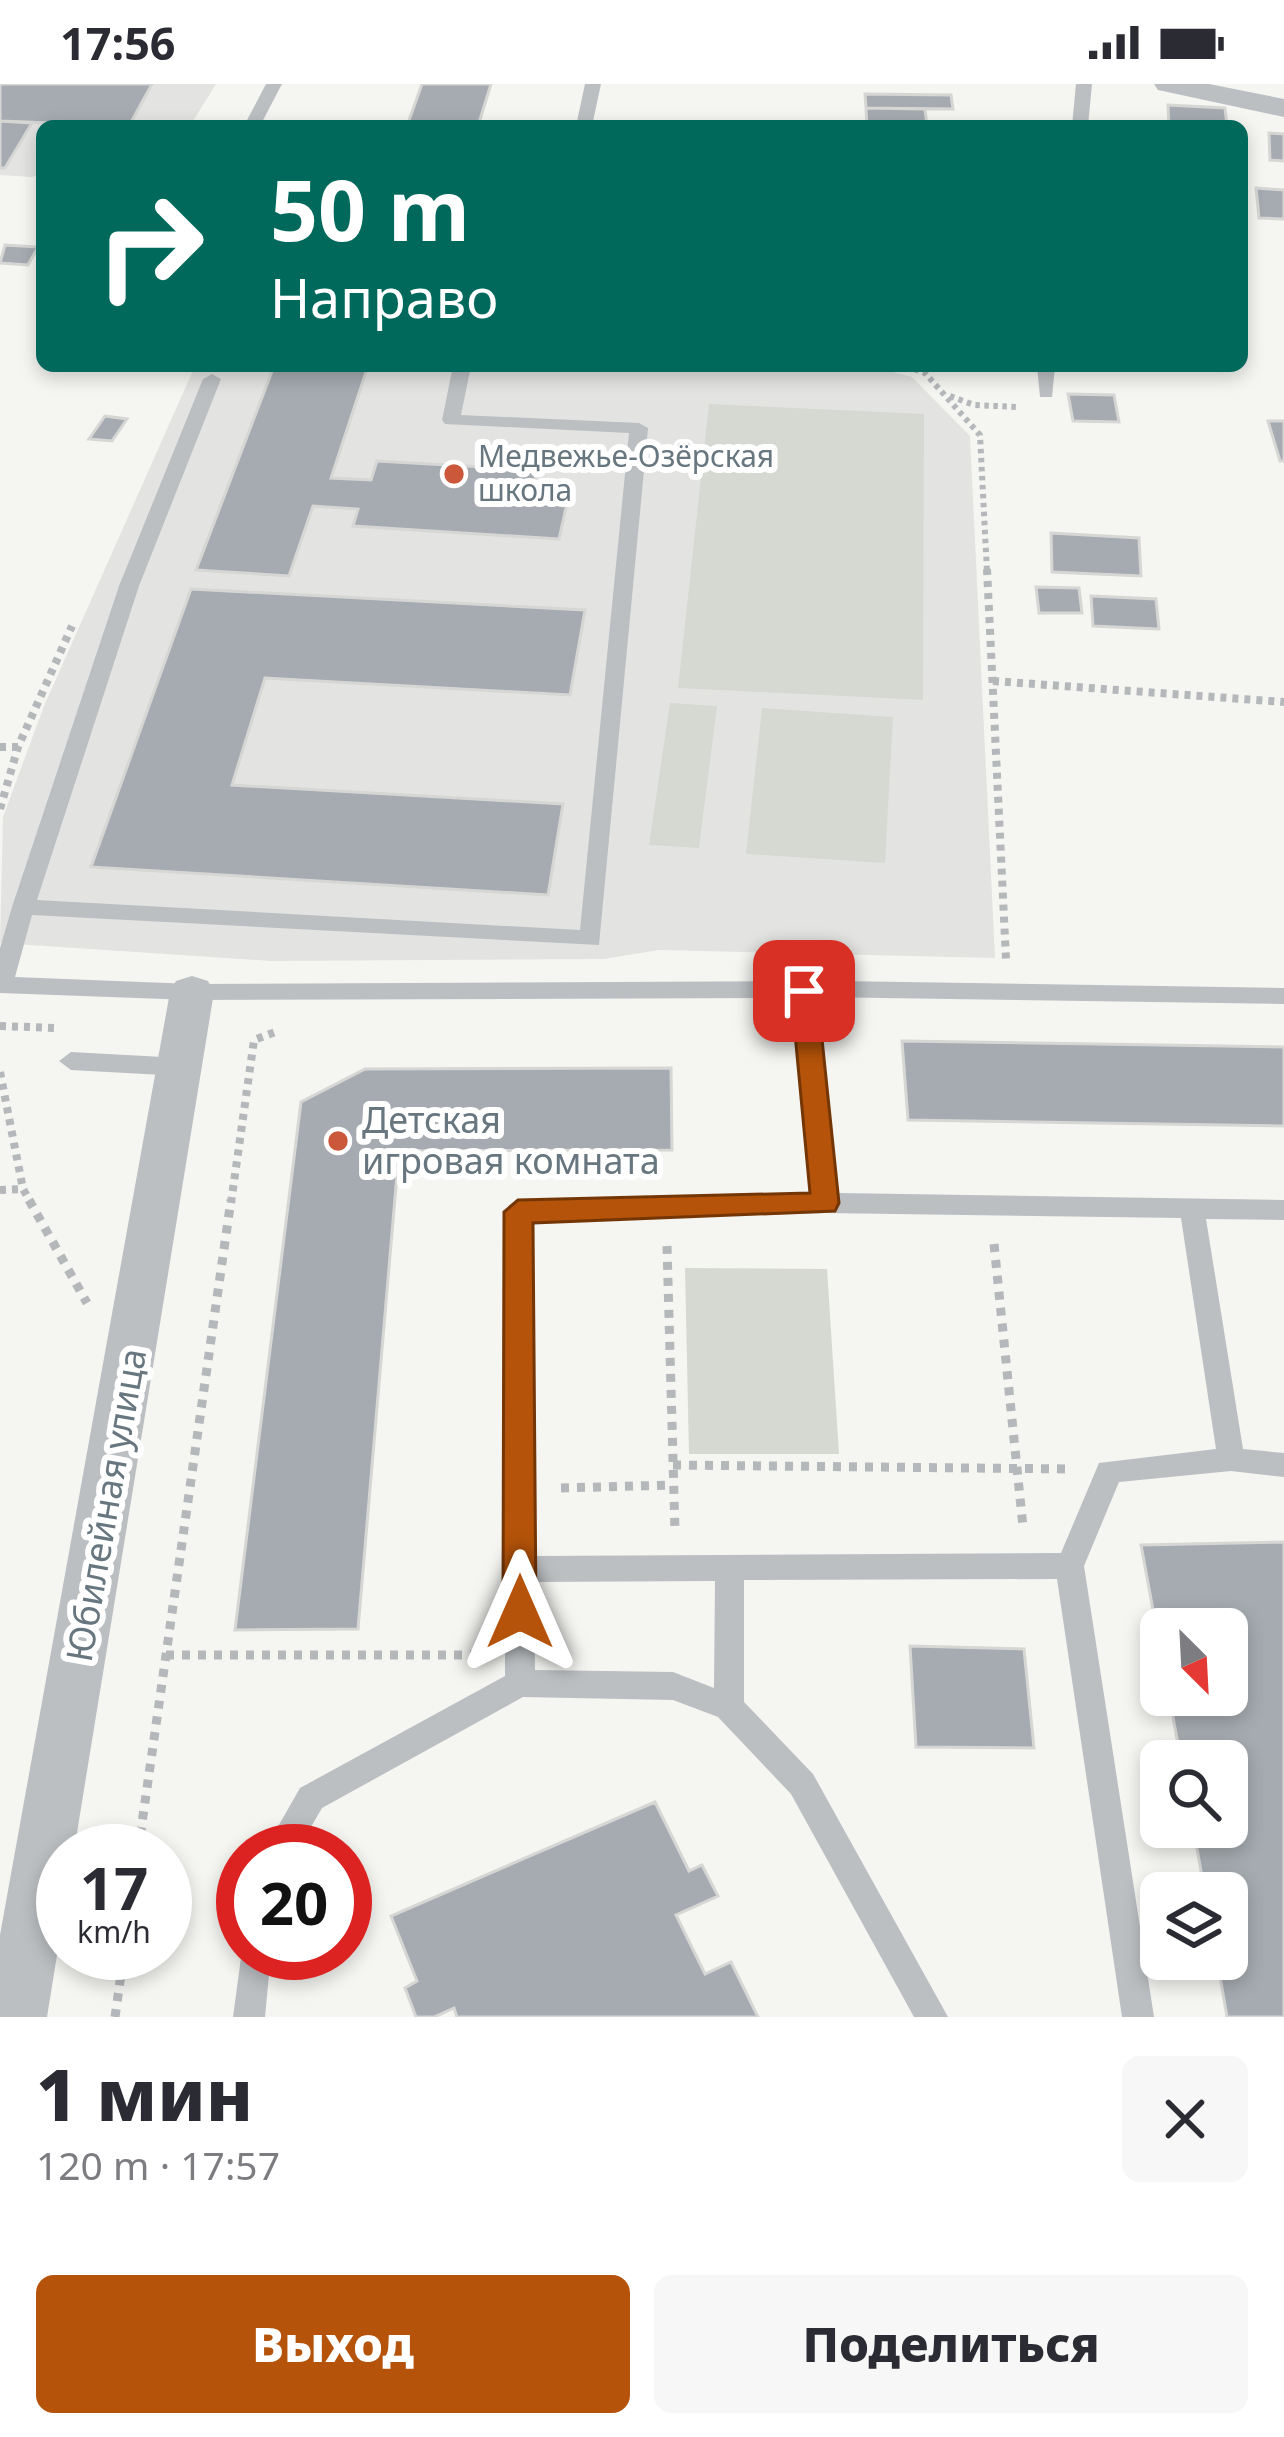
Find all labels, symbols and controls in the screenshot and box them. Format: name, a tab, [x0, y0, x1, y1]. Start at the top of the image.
text: 17:56	[60, 12, 176, 73]
text: 50 m	[270, 151, 470, 266]
icon: right	[72, 168, 228, 324]
text: Направо	[270, 260, 498, 334]
place label: Медвежье-Озёрская школа	[478, 435, 774, 510]
marker: Медвежье-Озёрская школа	[441, 461, 467, 487]
pin	[753, 940, 855, 1042]
icon: arrive	[771, 958, 837, 1024]
place label: Детская игровая комната	[362, 1095, 660, 1185]
marker: Детская игровая комната	[325, 1128, 351, 1154]
street label: Юбилейная улица	[54, 1344, 157, 1665]
position arrow	[457, 1549, 583, 1675]
north arrow	[1140, 1608, 1248, 1716]
map controls	[1140, 1608, 1248, 1980]
button: search	[1140, 1740, 1248, 1848]
speed limit sign: 20	[216, 1824, 372, 1980]
text: 17	[80, 1846, 148, 1928]
button: layers	[1140, 1872, 1248, 1980]
text: km/h	[77, 1911, 151, 1952]
text: 1 мин	[36, 2044, 253, 2142]
button: close	[1122, 2056, 1248, 2182]
text: 120 m · 17:57	[36, 2138, 280, 2191]
button: Выход	[36, 2275, 630, 2413]
button: Поделиться	[654, 2275, 1248, 2413]

